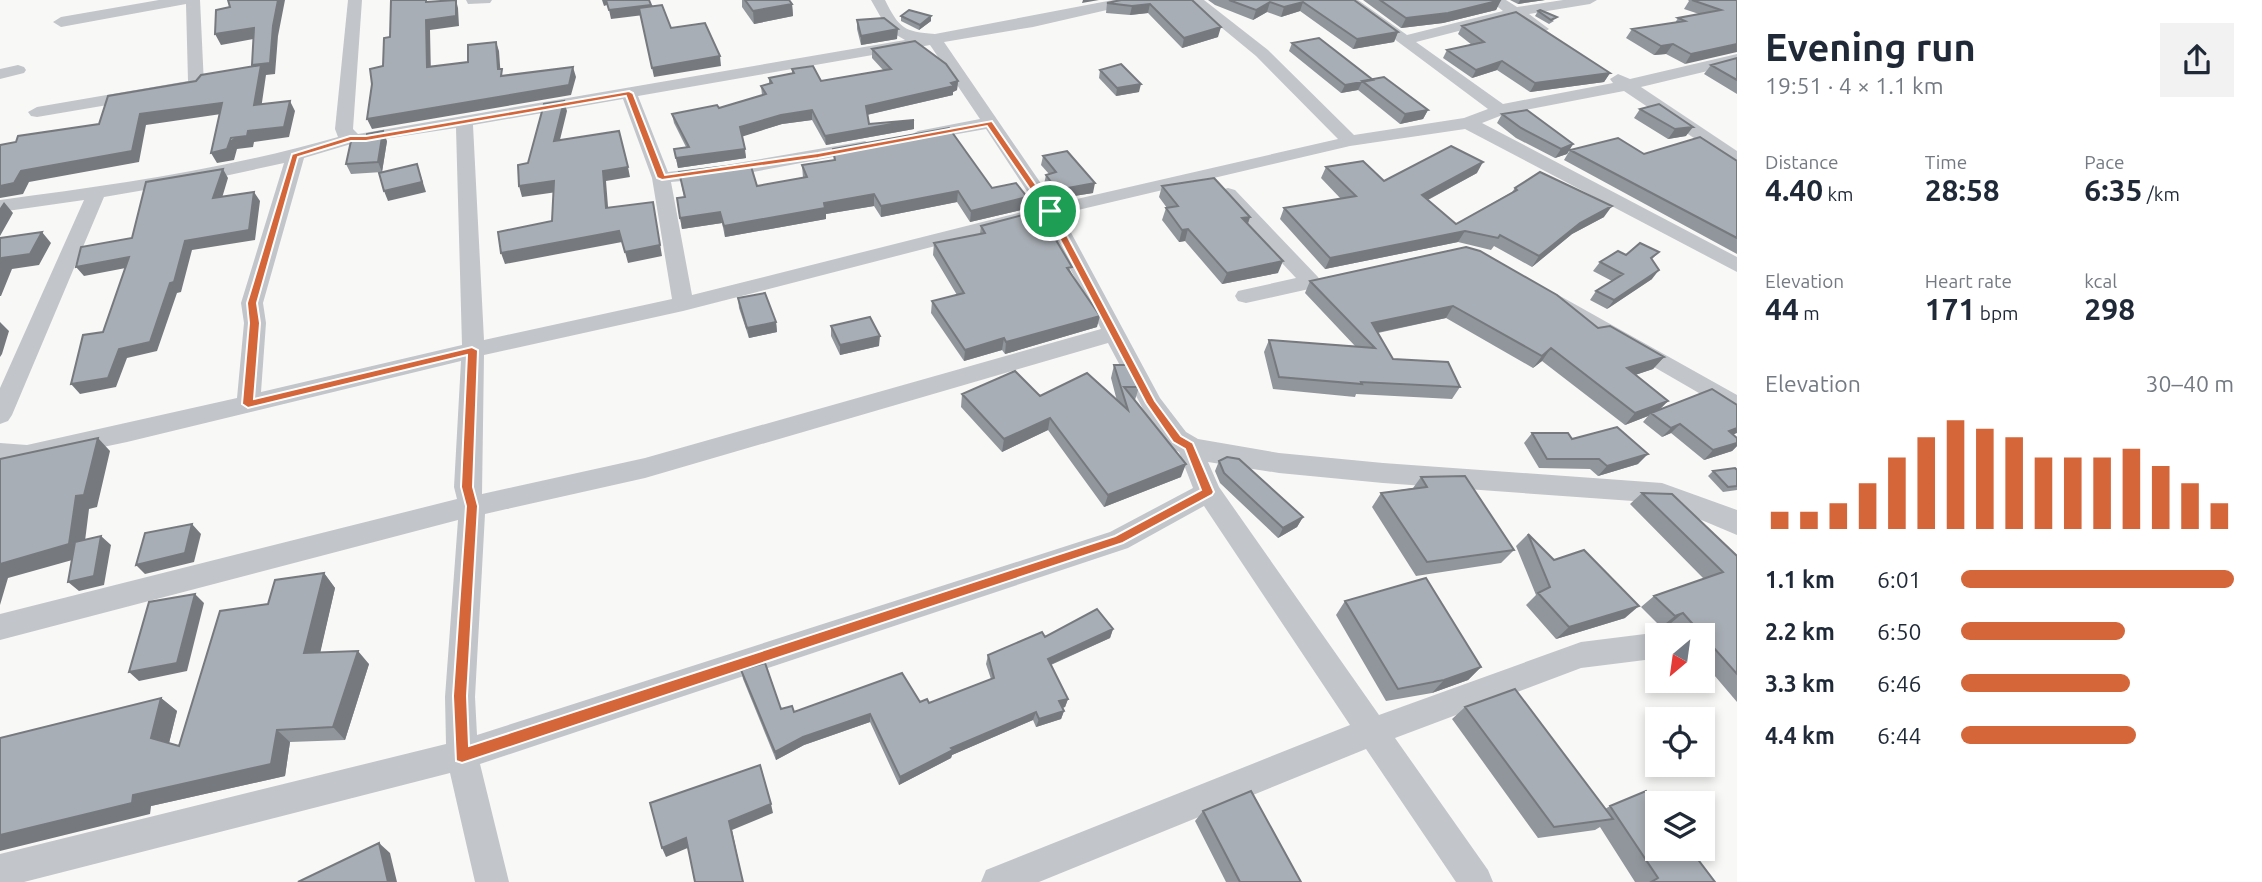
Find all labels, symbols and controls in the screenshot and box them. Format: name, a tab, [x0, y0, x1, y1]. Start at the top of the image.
button: share	[2160, 23, 2234, 97]
text: Evening run	[1765, 26, 1976, 68]
text: 19:51 · 4 × 1.1 km	[1765, 73, 1944, 98]
text: Distance	[1765, 151, 1839, 173]
text: Time	[1925, 151, 1967, 173]
text: Pace	[2084, 151, 2125, 173]
text: 4.40	[1765, 173, 1823, 207]
text: 28:58	[1925, 173, 2000, 207]
text: 6:35	[2084, 173, 2142, 207]
pin	[1020, 181, 1080, 241]
text: km	[1823, 183, 1853, 205]
text: /km	[2142, 183, 2180, 205]
icon: arrive	[1031, 192, 1069, 230]
text: Elevation	[1765, 270, 1844, 292]
text: Heart rate	[1925, 270, 2012, 292]
text: kcal	[2084, 270, 2117, 292]
text: 44	[1765, 292, 1799, 326]
text: 171	[1925, 292, 1975, 326]
text: 298	[2084, 292, 2135, 326]
text: m	[1799, 302, 1820, 324]
text: bpm	[1975, 302, 2018, 324]
text: Elevation	[1765, 371, 1861, 396]
text: 30–40 m	[2146, 371, 2234, 396]
text: 1.1 km	[1765, 567, 1835, 592]
text: 6:01	[1877, 567, 1922, 592]
text: 2.2 km	[1765, 619, 1835, 644]
text: 6:50	[1877, 619, 1922, 644]
north arrow	[1645, 623, 1715, 693]
map controls	[1645, 623, 1715, 861]
text: 3.3 km	[1765, 671, 1835, 696]
text: 6:46	[1877, 671, 1922, 696]
button: locate	[1645, 707, 1715, 777]
text: 4.4 km	[1765, 723, 1835, 748]
text: 6:44	[1877, 723, 1922, 748]
button: layers	[1645, 791, 1715, 861]

